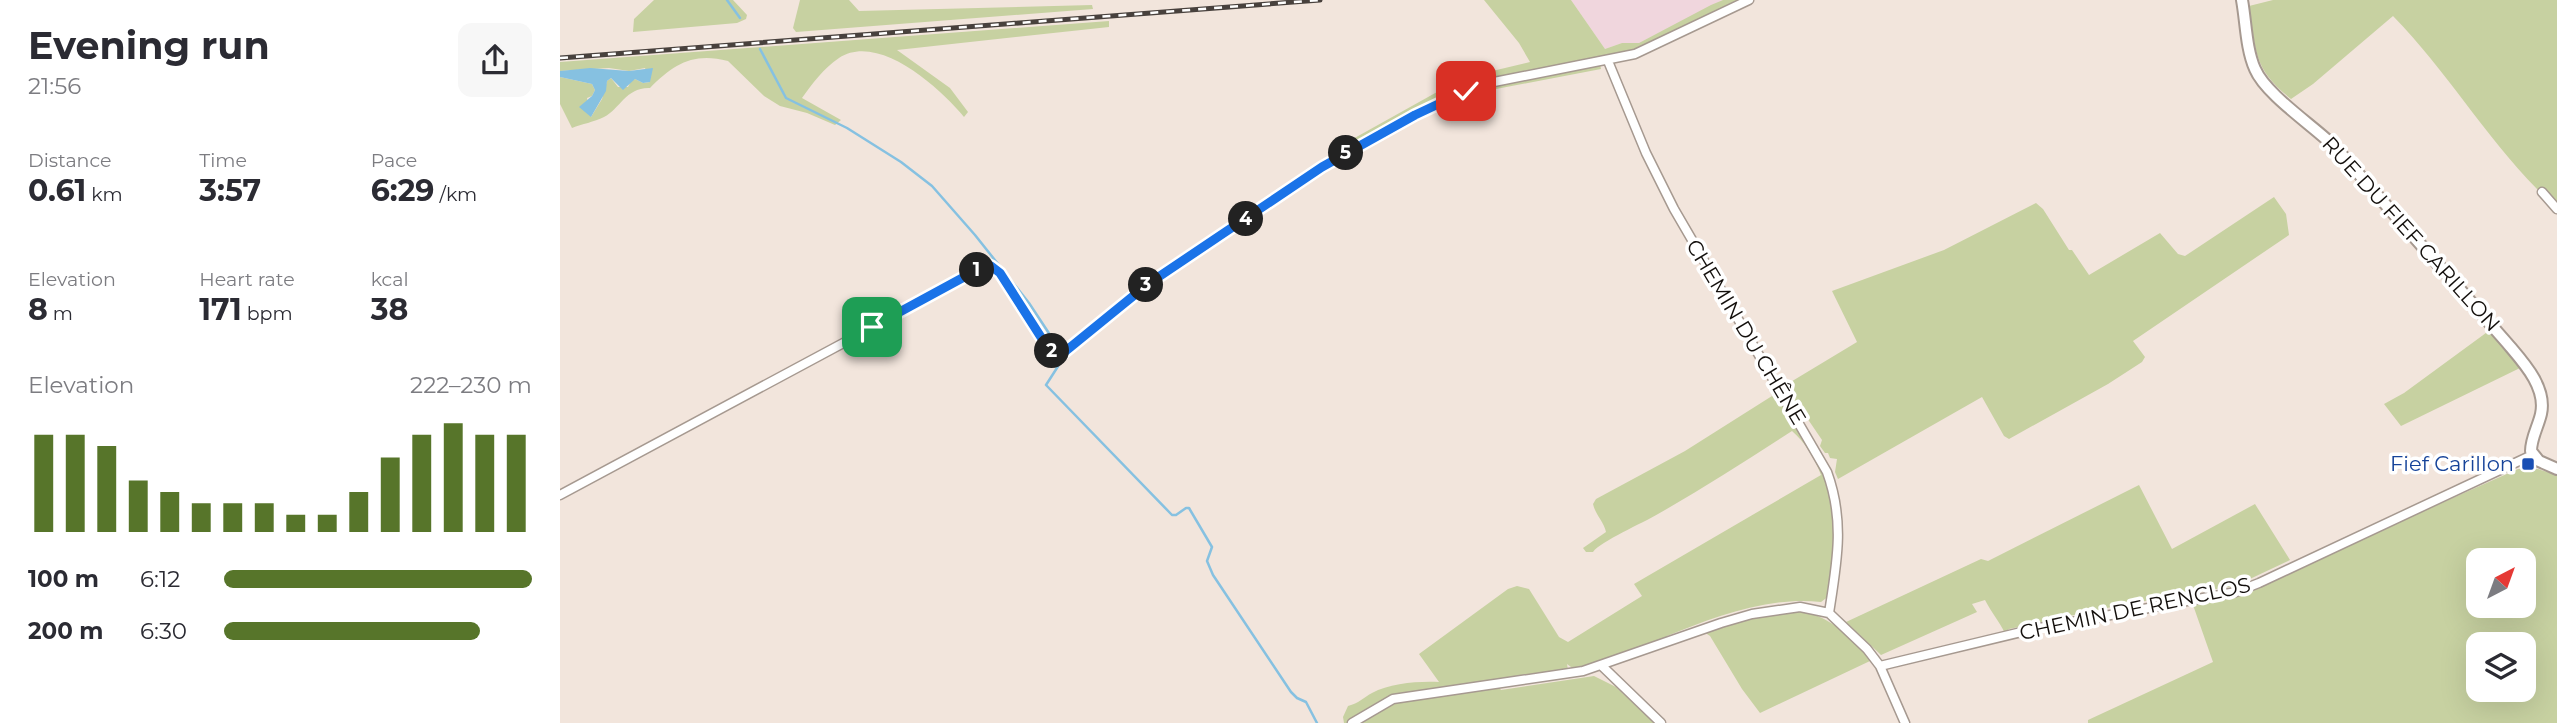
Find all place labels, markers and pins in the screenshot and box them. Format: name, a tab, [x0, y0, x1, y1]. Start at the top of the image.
pin	[1436, 61, 1496, 121]
pin: 5	[1328, 136, 1364, 170]
pin: 4	[1228, 202, 1264, 236]
pin: 1	[960, 252, 994, 288]
pin: 3	[1128, 268, 1164, 302]
pin	[842, 297, 902, 357]
pin: 2	[1035, 334, 1070, 368]
place label: Fief Carillon	[2390, 451, 2514, 476]
marker: Fief Carillon	[2520, 456, 2536, 472]

